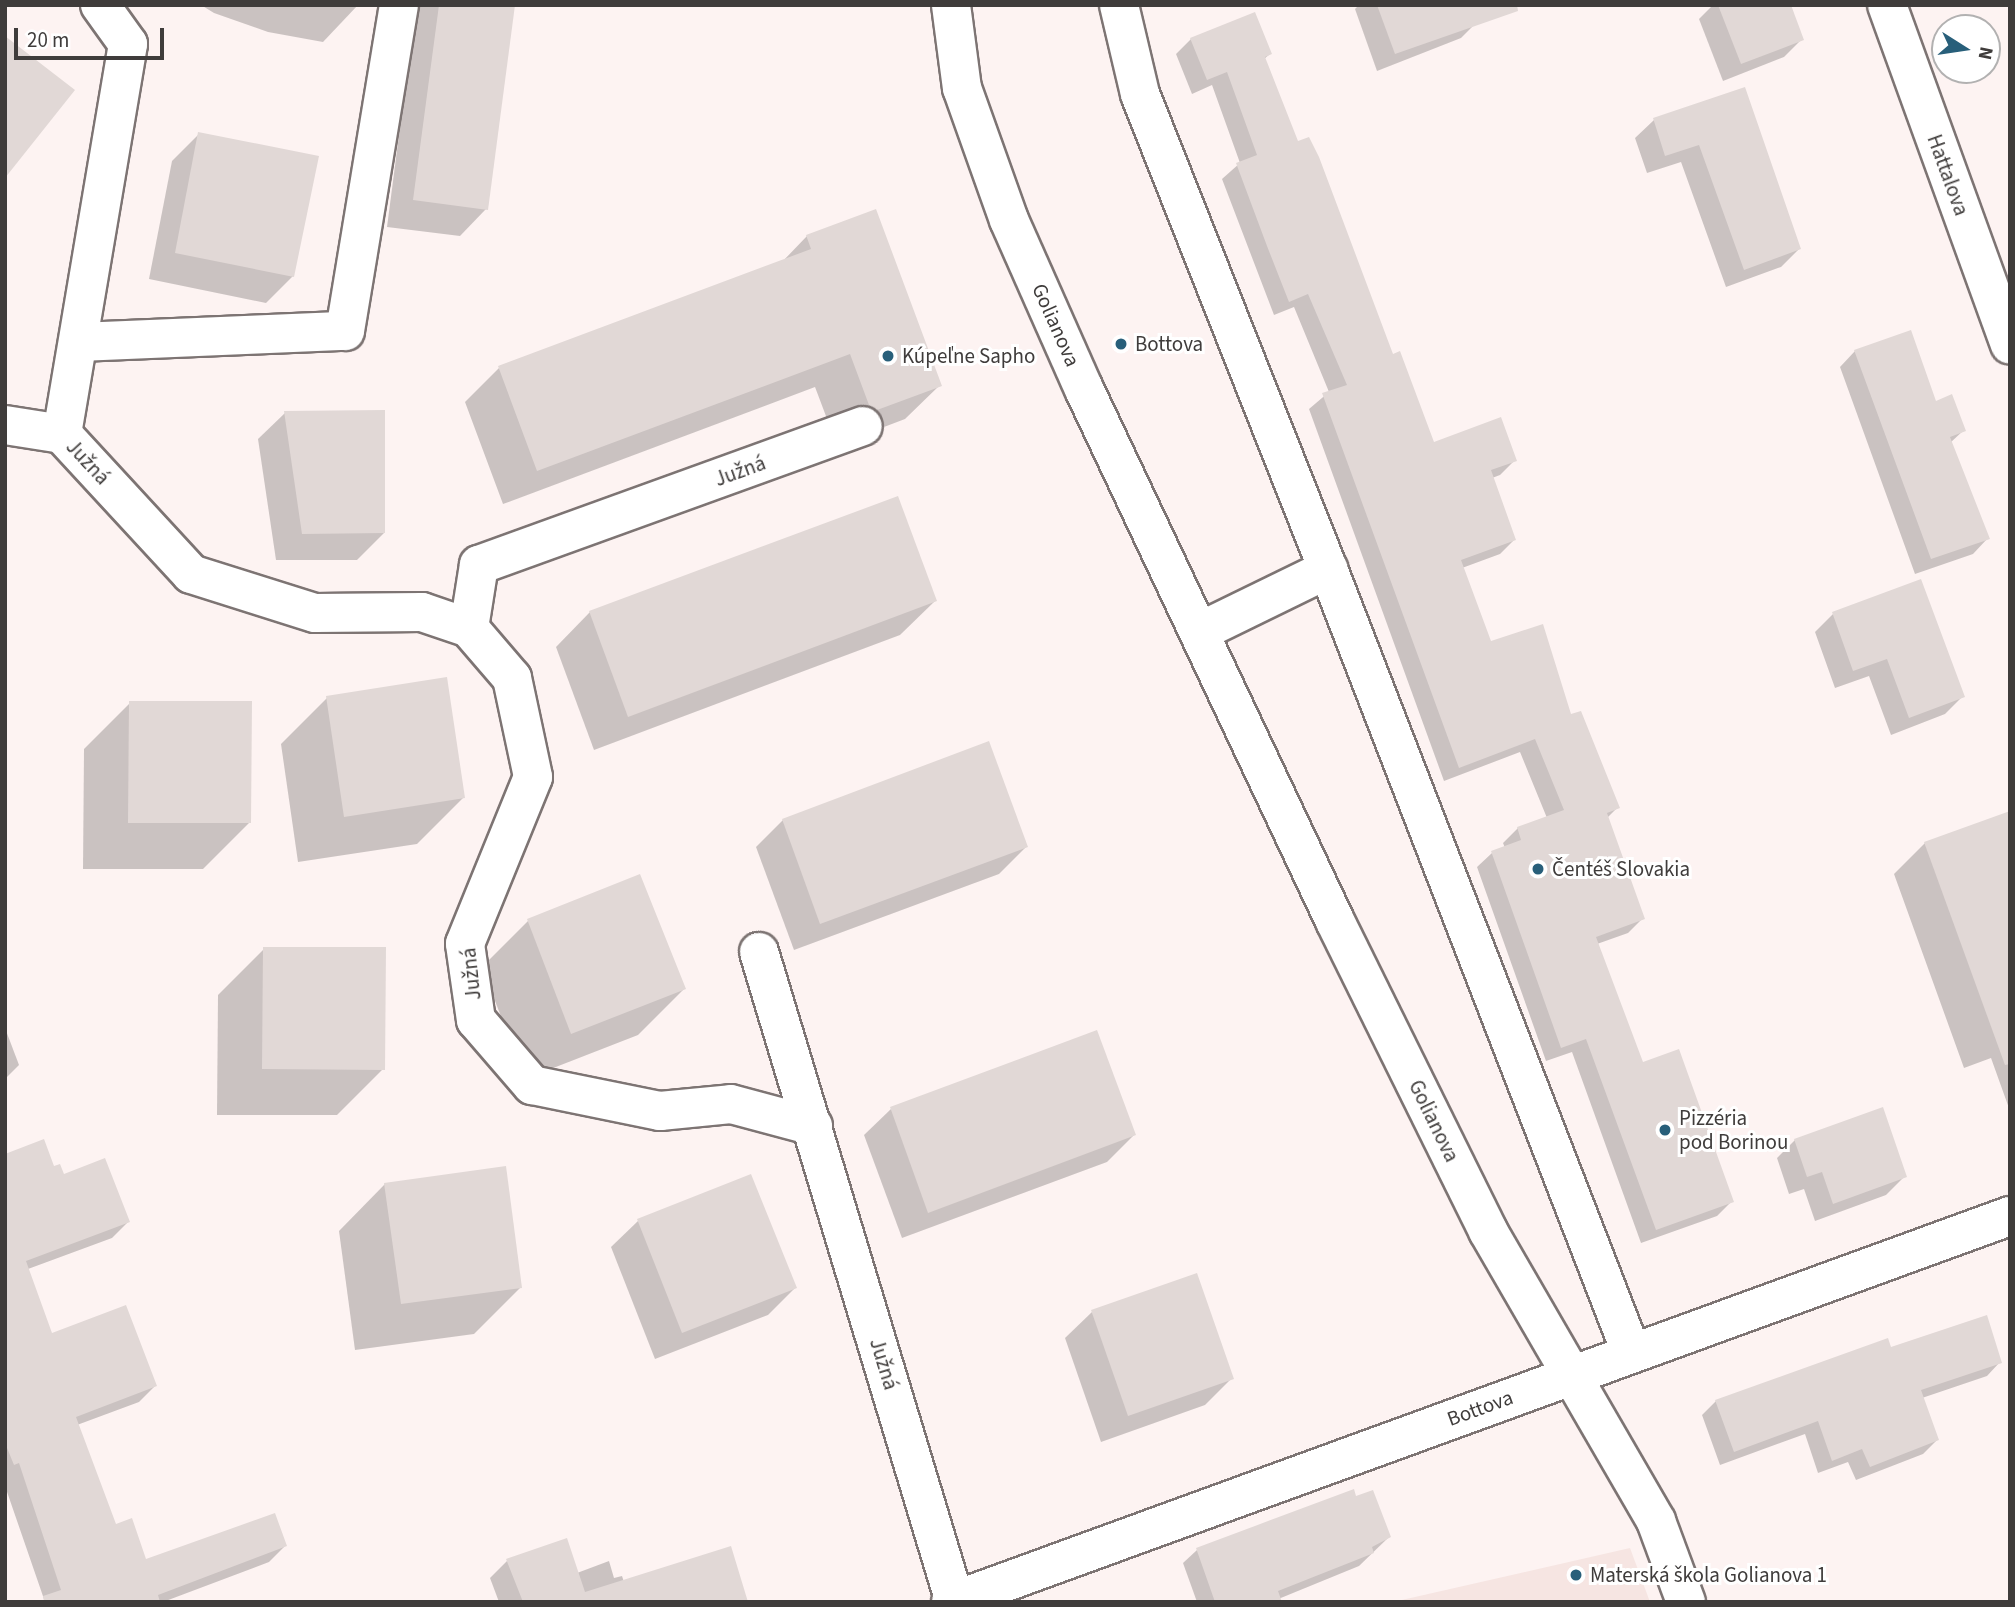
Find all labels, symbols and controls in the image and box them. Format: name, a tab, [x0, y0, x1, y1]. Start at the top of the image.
scale bar	[18, 14, 168, 58]
north arrow	[1931, 14, 2001, 84]
text: 20 m	[27, 25, 69, 55]
text: N	[1971, 44, 2000, 62]
street label: Hattalova	[1922, 131, 1974, 219]
street label: Golianova	[1027, 280, 1085, 370]
place label: Bottova	[1135, 331, 1203, 357]
marker: Bottova	[1113, 336, 1129, 352]
place label: Kúpeľne Sapho	[902, 343, 1035, 369]
marker: Kúpeľne Sapho	[880, 348, 896, 364]
street label: Južná	[61, 434, 115, 490]
street label: Južná	[711, 450, 769, 492]
place label: Čentéš Slovakia	[1552, 856, 1690, 882]
marker: Čentéš Slovakia	[1530, 861, 1546, 877]
street label: Južná	[456, 947, 486, 1001]
street label: Golianova	[1403, 1076, 1465, 1166]
place label: Pizzéria pod Borinou	[1679, 1105, 1788, 1155]
marker: Pizzéria pod Borinou	[1657, 1122, 1673, 1138]
street label: Južná	[864, 1335, 904, 1393]
street label: Bottova	[1444, 1385, 1516, 1431]
place label: Materská škola Golianova 1	[1590, 1562, 1827, 1588]
marker: Materská škola Golianova 1	[1568, 1567, 1584, 1583]

